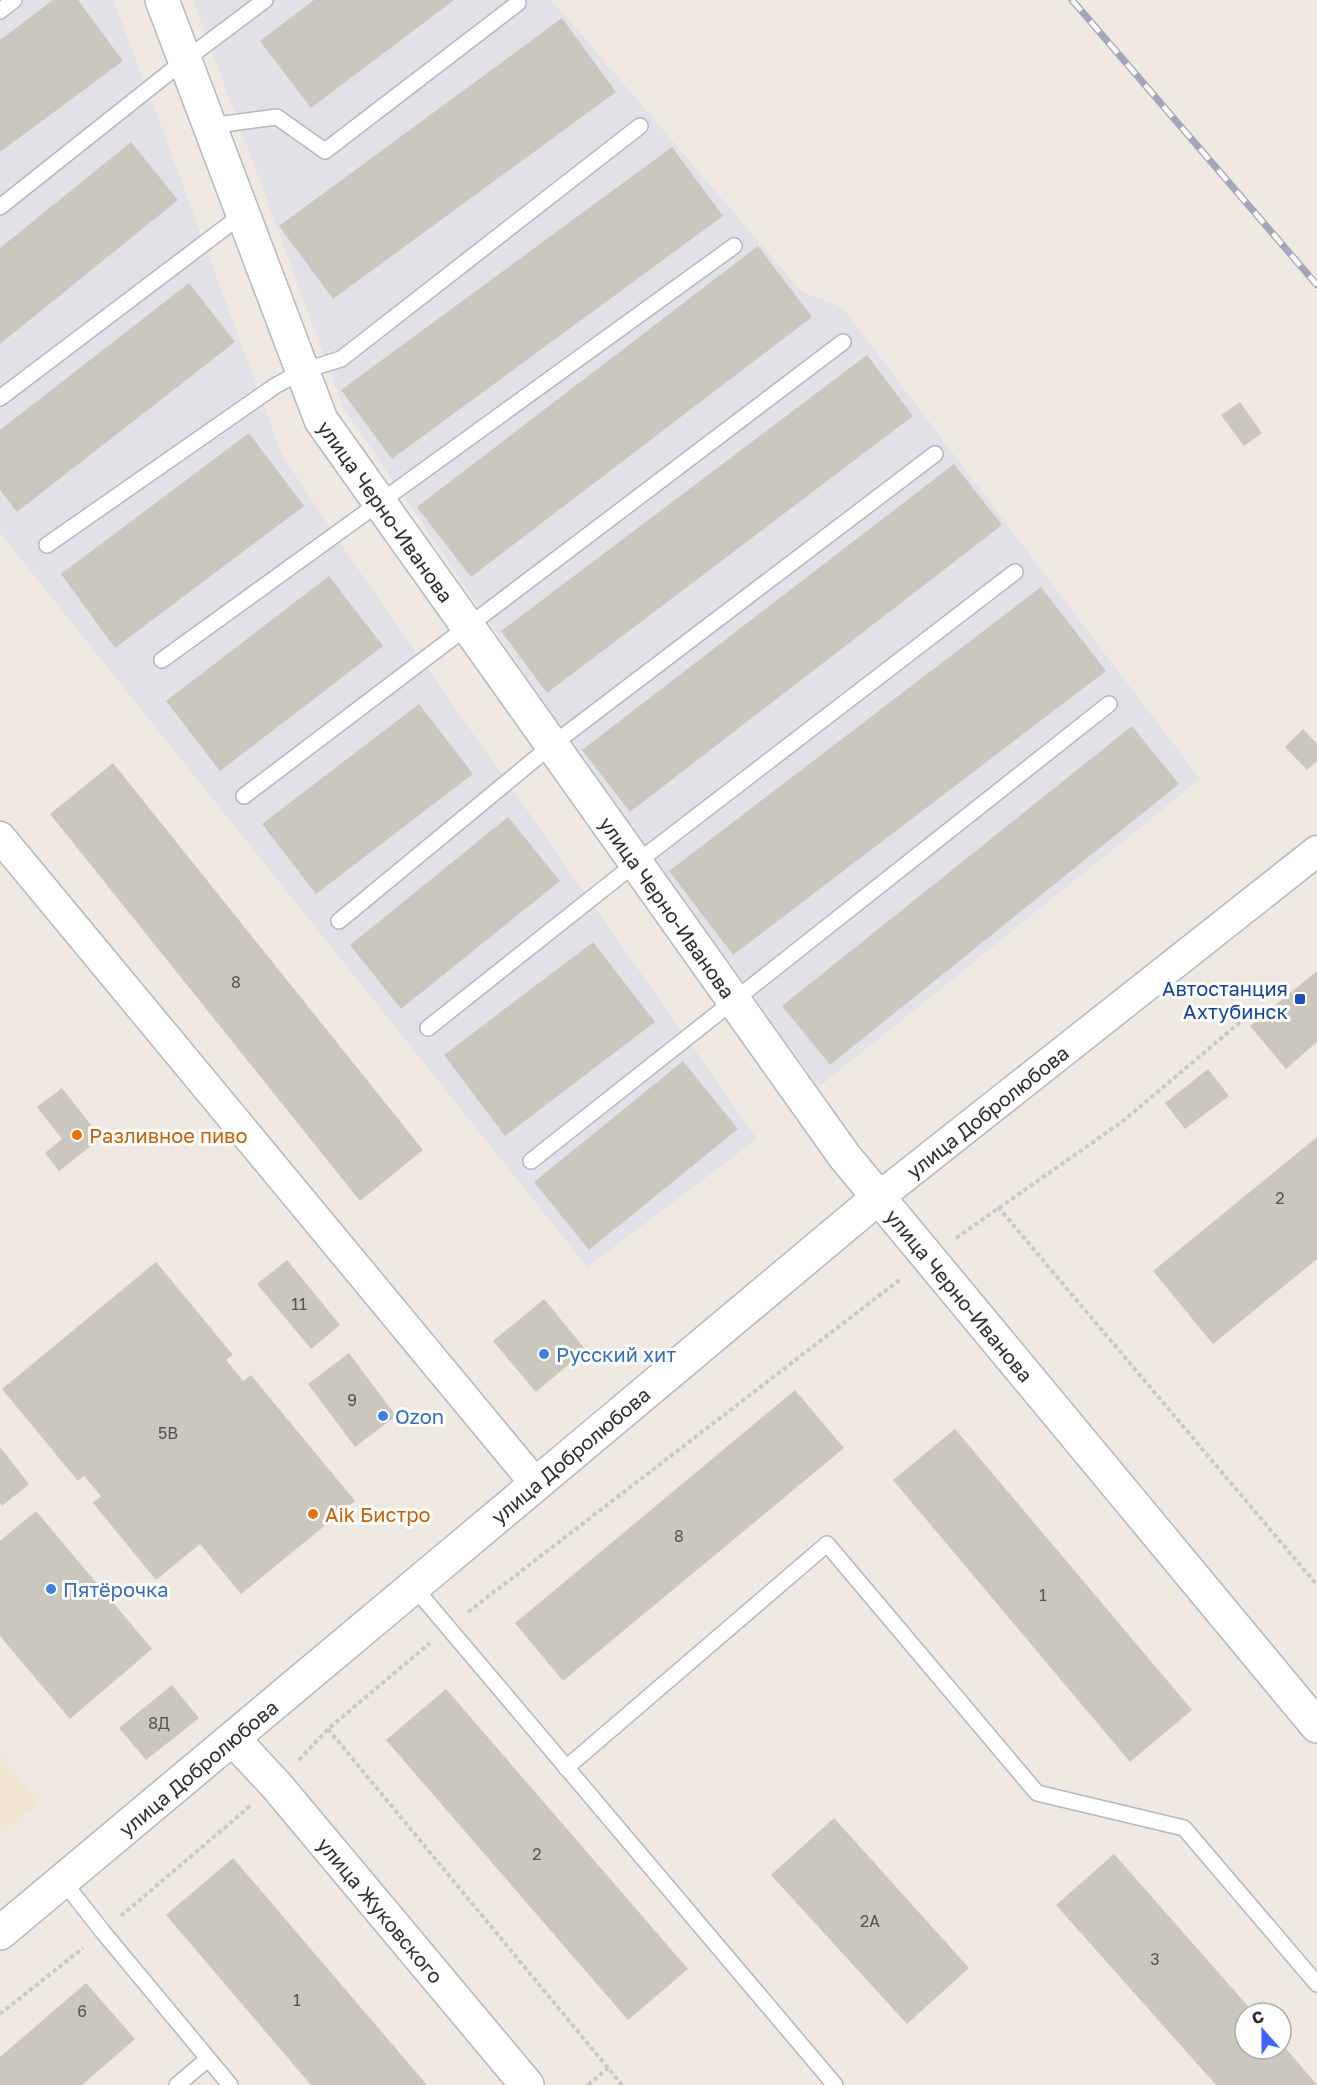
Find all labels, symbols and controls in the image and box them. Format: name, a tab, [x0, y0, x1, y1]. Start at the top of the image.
street label: улица Черно-Иванова	[313, 416, 459, 607]
street label: улица Черно-Иванова	[595, 812, 740, 1003]
house number: 8	[231, 972, 241, 992]
place label: Автостанция Ахтубинск	[1162, 976, 1288, 1023]
marker: Автостанция Ахтубинск	[1293, 992, 1307, 1006]
street label: улица Добролюбова	[901, 1040, 1073, 1183]
place label: Разливное пиво	[89, 1123, 247, 1147]
marker: Разливное пиво	[70, 1128, 84, 1142]
house number: 2	[1275, 1188, 1285, 1208]
street label: улица Черно-Иванова	[881, 1204, 1038, 1387]
house number: 11	[291, 1294, 307, 1314]
place label: Русский хит	[556, 1342, 676, 1366]
marker: Русский хит	[537, 1347, 551, 1361]
street label: улица Добролюбова	[486, 1382, 654, 1529]
house number: 9	[347, 1390, 357, 1410]
place label: Ozon	[395, 1404, 444, 1428]
marker: Ozon	[376, 1409, 390, 1423]
house number: 5В	[158, 1423, 178, 1443]
place label: Aik Бистро	[325, 1502, 431, 1526]
marker: Aik Бистро	[306, 1507, 320, 1521]
house number: 8	[674, 1526, 684, 1546]
place label: Пятёрочка	[63, 1577, 169, 1601]
marker: Пятёрочка	[44, 1582, 58, 1596]
house number: 1	[1039, 1585, 1047, 1605]
street label: улица Добролюбова	[114, 1694, 282, 1841]
house number: 8Д	[148, 1713, 170, 1733]
street label: улица Жуковского	[313, 1832, 448, 1988]
house number: 2	[532, 1844, 542, 1864]
house number: 2А	[860, 1911, 880, 1931]
house number: 3	[1150, 1949, 1160, 1969]
house number: 1	[293, 1990, 301, 2010]
house number: 6	[77, 2001, 87, 2021]
north arrow	[1233, 2001, 1293, 2061]
text: С	[1249, 2006, 1267, 2028]

